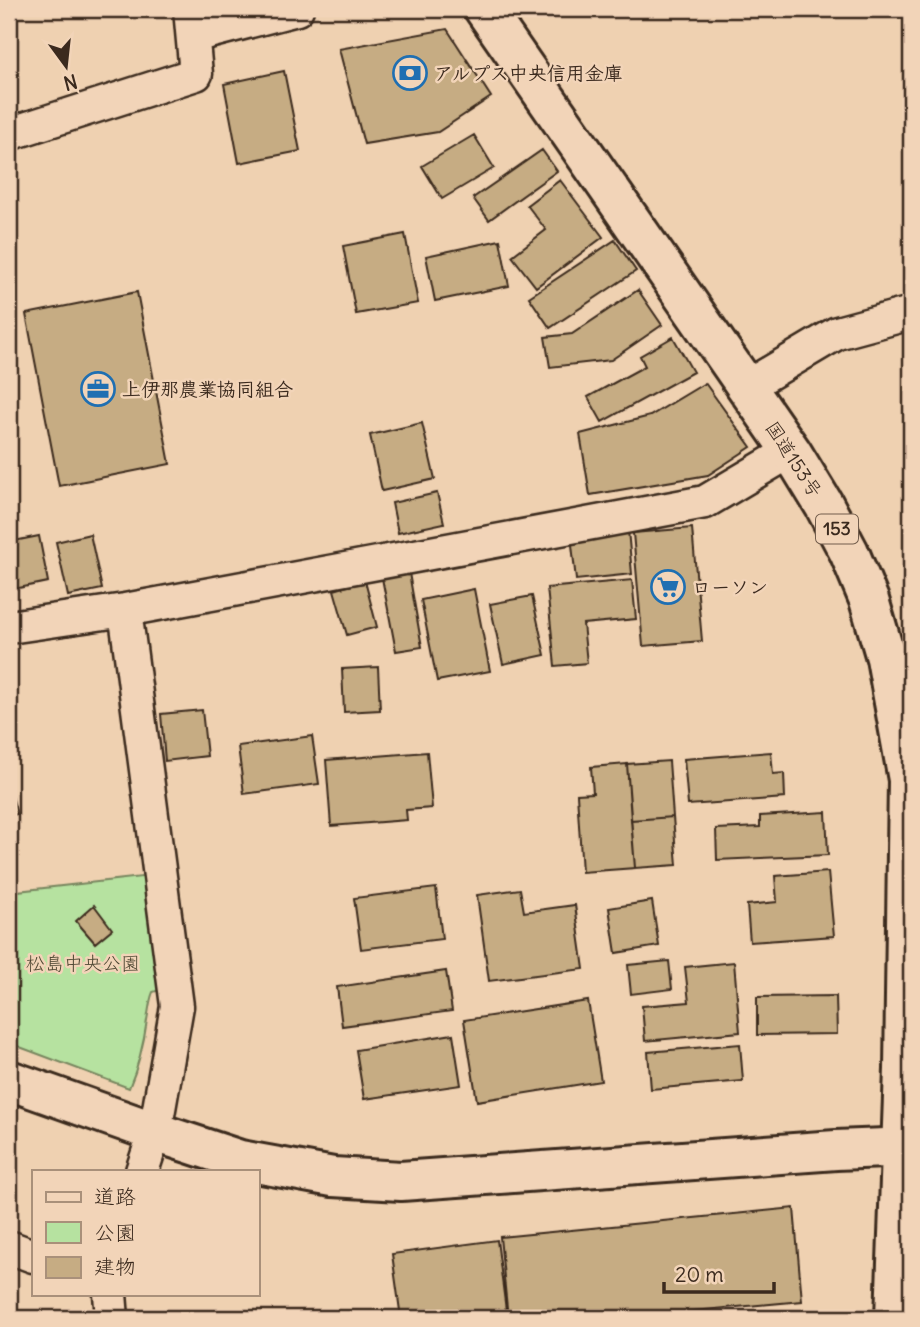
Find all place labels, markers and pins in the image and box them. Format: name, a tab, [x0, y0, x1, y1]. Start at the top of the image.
bank icon: アルプス中央信用金庫	[391, 54, 429, 92]
place label: アルプス中央信用金庫	[434, 61, 623, 85]
office icon: 上伊那農業協同組合	[79, 370, 117, 408]
place label: 上伊那農業協同組合	[122, 377, 293, 401]
supermarket icon: ローソン	[649, 568, 687, 606]
place label: ローソン	[692, 575, 768, 599]

